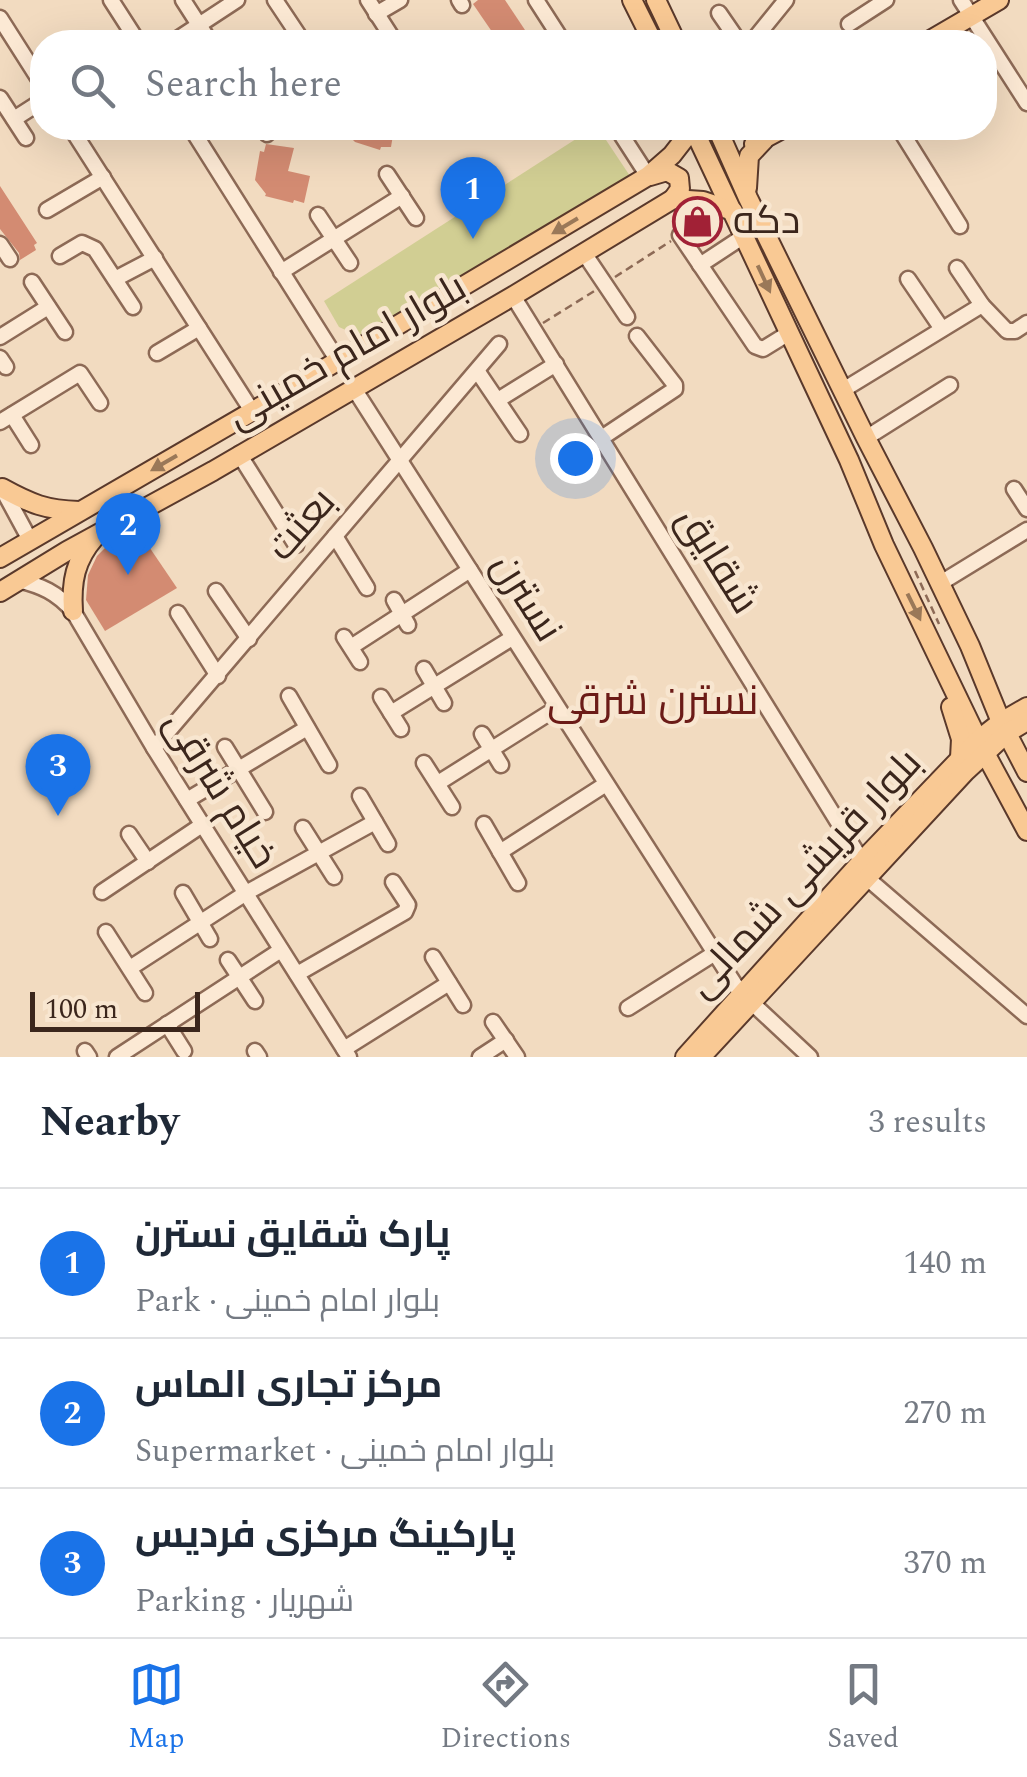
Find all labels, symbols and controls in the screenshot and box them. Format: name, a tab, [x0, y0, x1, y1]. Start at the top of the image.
search box	[30, 30, 997, 140]
text: Search here	[145, 56, 342, 114]
icon: search	[65, 58, 120, 113]
pin: 1	[440, 156, 506, 239]
place label: دکه	[733, 191, 800, 252]
shop icon: دکه	[672, 195, 724, 247]
one-way arrow	[551, 217, 579, 234]
street label: بلوار امام خمینی	[215, 258, 479, 446]
one-way arrow	[756, 264, 772, 294]
your location	[550, 433, 601, 484]
one-way arrow	[150, 454, 179, 471]
street label: بعثت	[253, 475, 351, 575]
pin: 2	[96, 492, 160, 575]
street label: شقایق	[660, 495, 774, 627]
street label: نسترن	[475, 541, 577, 655]
one-way arrow	[905, 593, 922, 622]
district label: نسترن شرقی	[547, 670, 759, 733]
street label: خیام شرقی	[147, 699, 293, 881]
pin: 3	[26, 734, 90, 816]
street label: بلوار قریشی شمالی	[673, 735, 937, 1013]
scale bar	[30, 987, 200, 1032]
text: 100 m	[45, 988, 118, 1031]
text: Nearby	[40, 1091, 179, 1154]
text: 3 results	[868, 1098, 987, 1147]
text: پارک شقایق نسترن	[135, 1207, 450, 1265]
text: 1	[64, 1239, 81, 1288]
text: 140 m	[903, 1239, 987, 1288]
text: Park · بلوار امام خمینی	[135, 1277, 440, 1326]
text: مرکز تجاری الماس	[135, 1357, 442, 1415]
text: 2	[64, 1389, 81, 1438]
text: 270 m	[903, 1389, 987, 1438]
text: Supermarket · بلوار امام خمینی	[135, 1427, 555, 1476]
text: پارکینگ مرکزی فردیس	[135, 1507, 516, 1565]
text: 3	[64, 1539, 81, 1588]
text: 370 m	[903, 1539, 987, 1588]
text: Parking · شهریار	[135, 1577, 354, 1626]
tab: Map	[128, 1657, 184, 1760]
tab: Directions	[440, 1657, 571, 1760]
tab: Saved	[827, 1657, 899, 1760]

